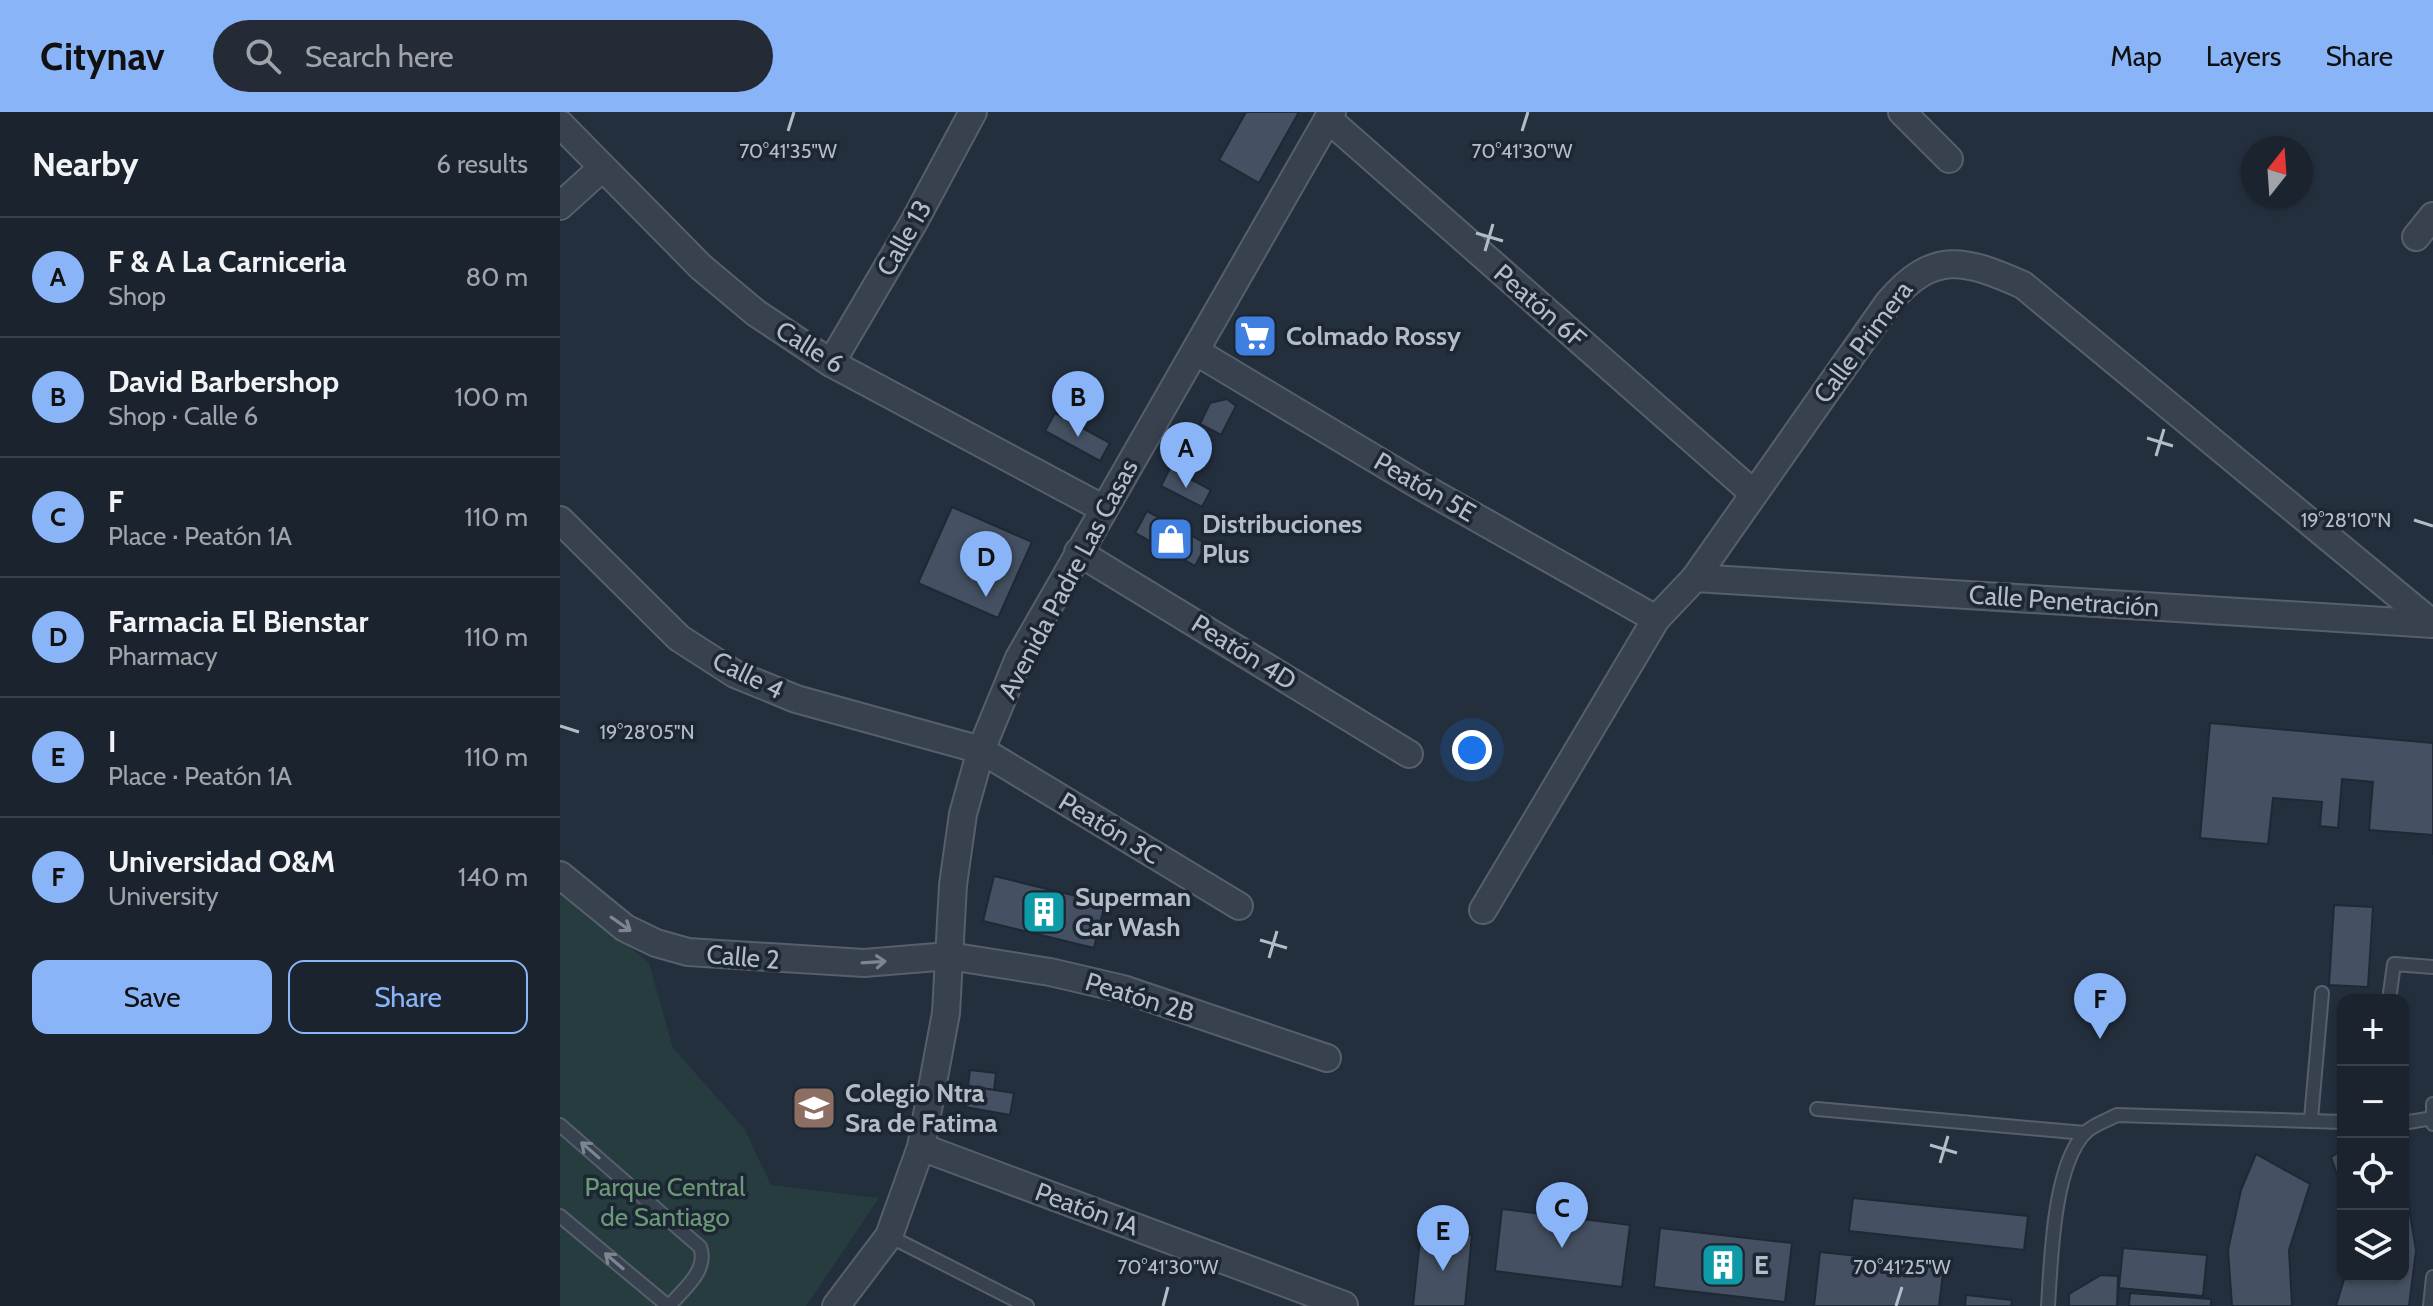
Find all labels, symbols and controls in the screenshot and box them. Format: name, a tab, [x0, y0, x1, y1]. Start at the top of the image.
search box	[213, 20, 773, 92]
text: Citynav	[40, 33, 165, 80]
icon: search	[241, 34, 285, 78]
text: Search here	[305, 38, 454, 75]
text: Map	[2110, 39, 2162, 73]
text: Layers	[2206, 39, 2281, 73]
text: Share	[2325, 39, 2393, 73]
north arrow	[2241, 136, 2313, 208]
text: 70°41'35"W	[739, 139, 837, 163]
text: 70°41'30"W	[1472, 139, 1572, 163]
text: Nearby	[32, 143, 139, 185]
text: 6 results	[436, 148, 528, 180]
street label: Calle 13	[870, 194, 938, 282]
text: F & A La Carniceria	[108, 243, 346, 280]
street label: Peatón 6F	[1487, 257, 1593, 355]
text: A	[50, 261, 66, 293]
text: 80 m	[465, 261, 528, 293]
street label: Calle Primera	[1807, 274, 1920, 409]
text: Shop	[108, 280, 166, 312]
supermarket icon: Colmado Rossy	[1231, 312, 1279, 360]
street label: Calle 6	[770, 314, 850, 380]
place label: Colmado Rossy	[1286, 320, 1461, 352]
text: David Barbershop	[108, 363, 339, 400]
pin: B	[1052, 371, 1104, 437]
text: B	[50, 381, 66, 413]
text: 100 m	[455, 381, 528, 413]
text: Shop · Calle 6	[108, 400, 258, 432]
pin: A	[1160, 422, 1212, 488]
street label: Peatón 5E	[1369, 445, 1481, 529]
street label: Avenida Padre Las Casas	[991, 453, 1145, 704]
text: F	[108, 483, 124, 520]
text: C	[50, 501, 66, 533]
text: 110 m	[464, 501, 528, 533]
place label: Distribuciones Plus	[1202, 508, 1362, 570]
text: 19°28'10"N	[2301, 508, 2391, 532]
shop icon: Distribuciones Plus	[1147, 515, 1195, 563]
text: Place · Peatón 1A	[108, 520, 292, 552]
pin: D	[960, 531, 1012, 597]
street label: Calle Penetración	[1968, 578, 2160, 624]
text: Farmacia El Bienstar	[108, 603, 368, 640]
street label: Peatón 4D	[1186, 607, 1302, 697]
text: D	[49, 621, 67, 653]
text: 110 m	[464, 621, 528, 653]
text: Pharmacy	[108, 640, 218, 672]
street label: Calle 4	[707, 644, 789, 706]
text: 19°28'05"N	[599, 720, 695, 744]
text: I	[108, 723, 116, 760]
your location	[1452, 730, 1492, 770]
text: E	[51, 741, 65, 773]
text: 110 m	[464, 741, 528, 773]
text: Place · Peatón 1A	[108, 760, 292, 792]
street label: Peatón 3C	[1053, 785, 1167, 871]
text: Universidad O&M	[108, 843, 335, 880]
text: F	[51, 861, 65, 893]
text: 140 m	[458, 861, 528, 893]
text: University	[108, 880, 219, 912]
place label: Superman Car Wash	[1075, 881, 1191, 943]
building icon: Superman Car Wash	[1020, 888, 1068, 936]
one-way arrow	[609, 916, 631, 932]
street label: Calle 2	[705, 938, 781, 976]
one-way arrow	[860, 954, 887, 969]
button: Save	[32, 960, 272, 1034]
button: Share	[288, 960, 528, 1034]
street label: Peatón 2B	[1082, 965, 1198, 1029]
pin: F	[2074, 973, 2126, 1039]
map controls	[2337, 994, 2409, 1282]
button: +	[2337, 994, 2409, 1066]
button: −	[2337, 1066, 2409, 1138]
place label: Colegio Ntra Sra de Fatima	[845, 1077, 997, 1139]
school or university icon: Colegio Ntra Sra de Fatima	[790, 1084, 838, 1132]
button: locate	[2337, 1138, 2409, 1210]
one-way arrow	[580, 1142, 600, 1160]
park label: Parque Central de Santiago	[585, 1171, 745, 1233]
street label: Peatón 1A	[1031, 1176, 1143, 1242]
pin: C	[1536, 1182, 1588, 1248]
pin: E	[1417, 1205, 1469, 1271]
button: layers	[2337, 1210, 2409, 1282]
building icon: E	[1699, 1241, 1747, 1289]
place label: E	[1754, 1249, 1769, 1281]
one-way arrow	[604, 1252, 625, 1270]
text: 70°41'30"W	[1118, 1255, 1218, 1279]
text: 70°41'25"W	[1853, 1255, 1951, 1279]

